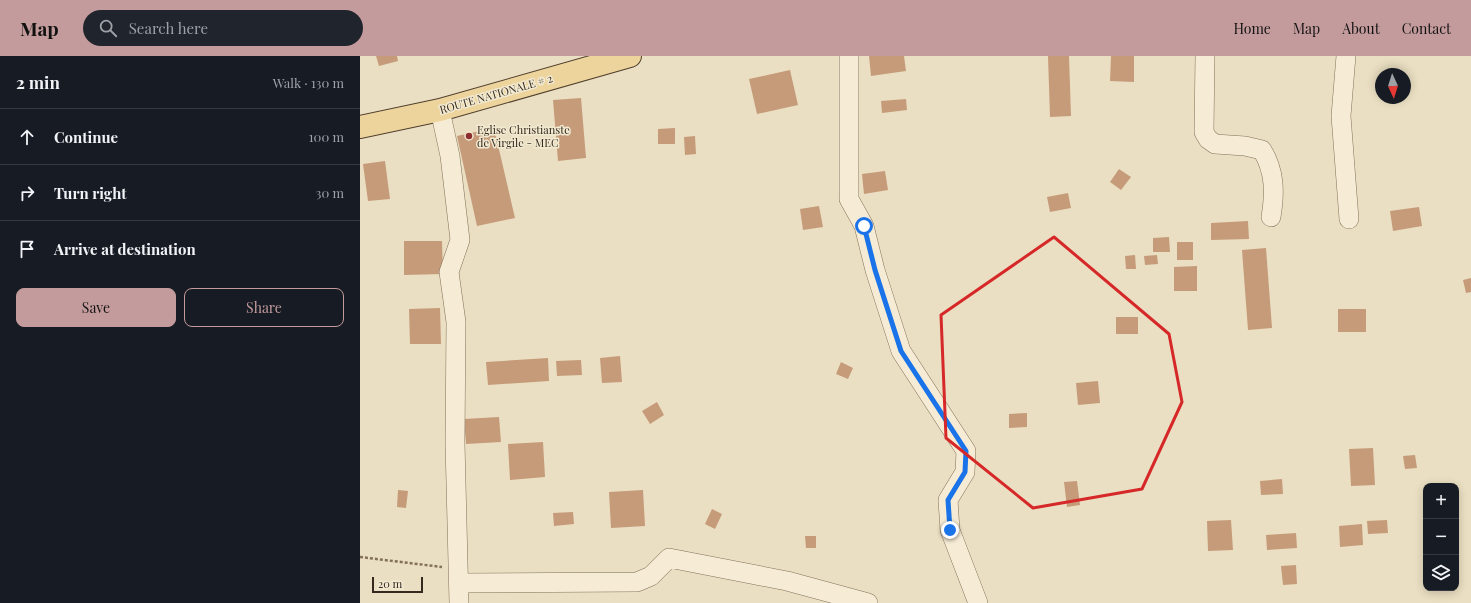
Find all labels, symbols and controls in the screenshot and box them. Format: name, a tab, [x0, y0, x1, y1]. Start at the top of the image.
search box	[83, 10, 363, 46]
text: Map	[20, 15, 59, 41]
icon: search	[97, 17, 119, 39]
text: Search here	[129, 18, 208, 38]
text: Home	[1233, 19, 1271, 38]
text: Map	[1293, 19, 1320, 38]
text: About	[1342, 19, 1380, 38]
text: Contact	[1402, 19, 1451, 38]
north arrow	[1375, 68, 1411, 104]
street label: ROUTE NATIONALE # 2	[438, 70, 554, 117]
text: 2 min	[16, 71, 60, 93]
text: Walk · 130 m	[273, 74, 344, 91]
place label: Eglise Christianste de Virgile - MEC	[477, 122, 570, 150]
icon: ahead	[16, 126, 38, 148]
text: Continue	[54, 127, 118, 147]
text: 100 m	[309, 128, 344, 145]
marker: Eglise Christianste de Virgile - MEC	[464, 131, 474, 141]
icon: right	[16, 182, 38, 204]
text: Turn right	[54, 183, 127, 203]
text: 30 m	[316, 184, 344, 201]
route start	[855, 217, 873, 235]
icon: arrive	[16, 238, 38, 260]
text: Arrive at destination	[54, 239, 196, 259]
button: Save	[16, 288, 176, 327]
button: Share	[184, 288, 344, 327]
map controls	[1423, 483, 1459, 591]
button: +	[1423, 483, 1459, 519]
button: −	[1423, 519, 1459, 555]
route end	[941, 521, 959, 539]
button: layers	[1423, 555, 1459, 591]
scale bar	[372, 575, 423, 594]
text: 20 m	[378, 576, 402, 591]

